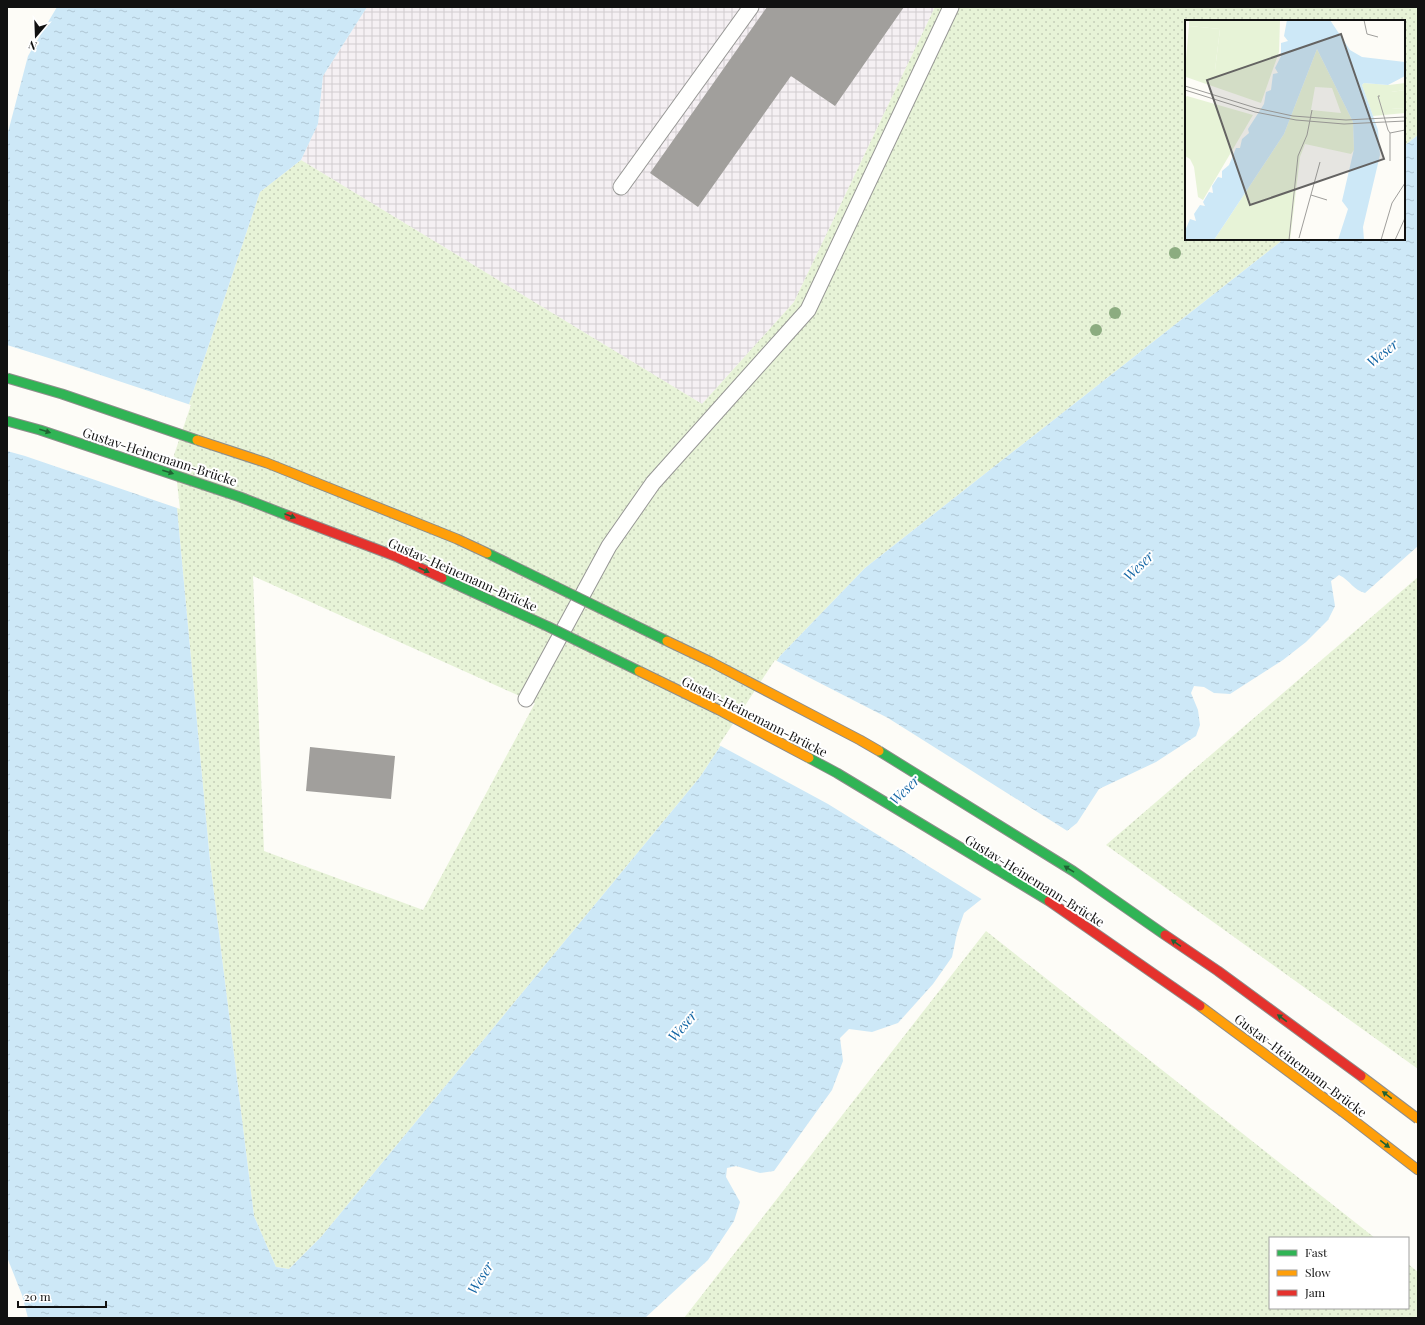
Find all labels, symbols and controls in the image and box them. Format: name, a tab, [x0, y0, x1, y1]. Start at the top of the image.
north arrow	[16, 16, 56, 56]
inset map	[1185, 20, 1405, 240]
text: N	[26, 38, 39, 54]
water label: Weser	[1362, 334, 1402, 371]
street label: Gustav-Heinemann-Brücke	[81, 423, 240, 489]
one-way arrow	[39, 428, 51, 434]
one-way arrow	[162, 470, 174, 476]
one-way arrow	[285, 513, 297, 519]
street label: Gustav-Heinemann-Brücke	[386, 533, 541, 615]
water label: Weser	[1119, 546, 1158, 585]
one-way arrow	[418, 566, 430, 573]
street label: Gustav-Heinemann-Brücke	[679, 672, 831, 760]
water label: Weser	[885, 770, 924, 809]
street label: Gustav-Heinemann-Brücke	[962, 830, 1108, 930]
one-way arrow	[1064, 865, 1074, 873]
one-way arrow	[1171, 939, 1182, 947]
water label: Weser	[663, 1006, 701, 1046]
street label: Gustav-Heinemann-Brücke	[1231, 1010, 1371, 1121]
one-way arrow	[1277, 1014, 1288, 1022]
one-way arrow	[1382, 1091, 1392, 1099]
one-way arrow	[1379, 1140, 1390, 1148]
legend	[1269, 1237, 1409, 1309]
text: Fast	[1305, 1244, 1328, 1260]
water label: Weser	[463, 1257, 498, 1298]
text: Slow	[1305, 1264, 1331, 1280]
scale bar	[18, 1283, 106, 1309]
text: Jam	[1304, 1284, 1326, 1300]
text: 20 m	[24, 1288, 51, 1304]

